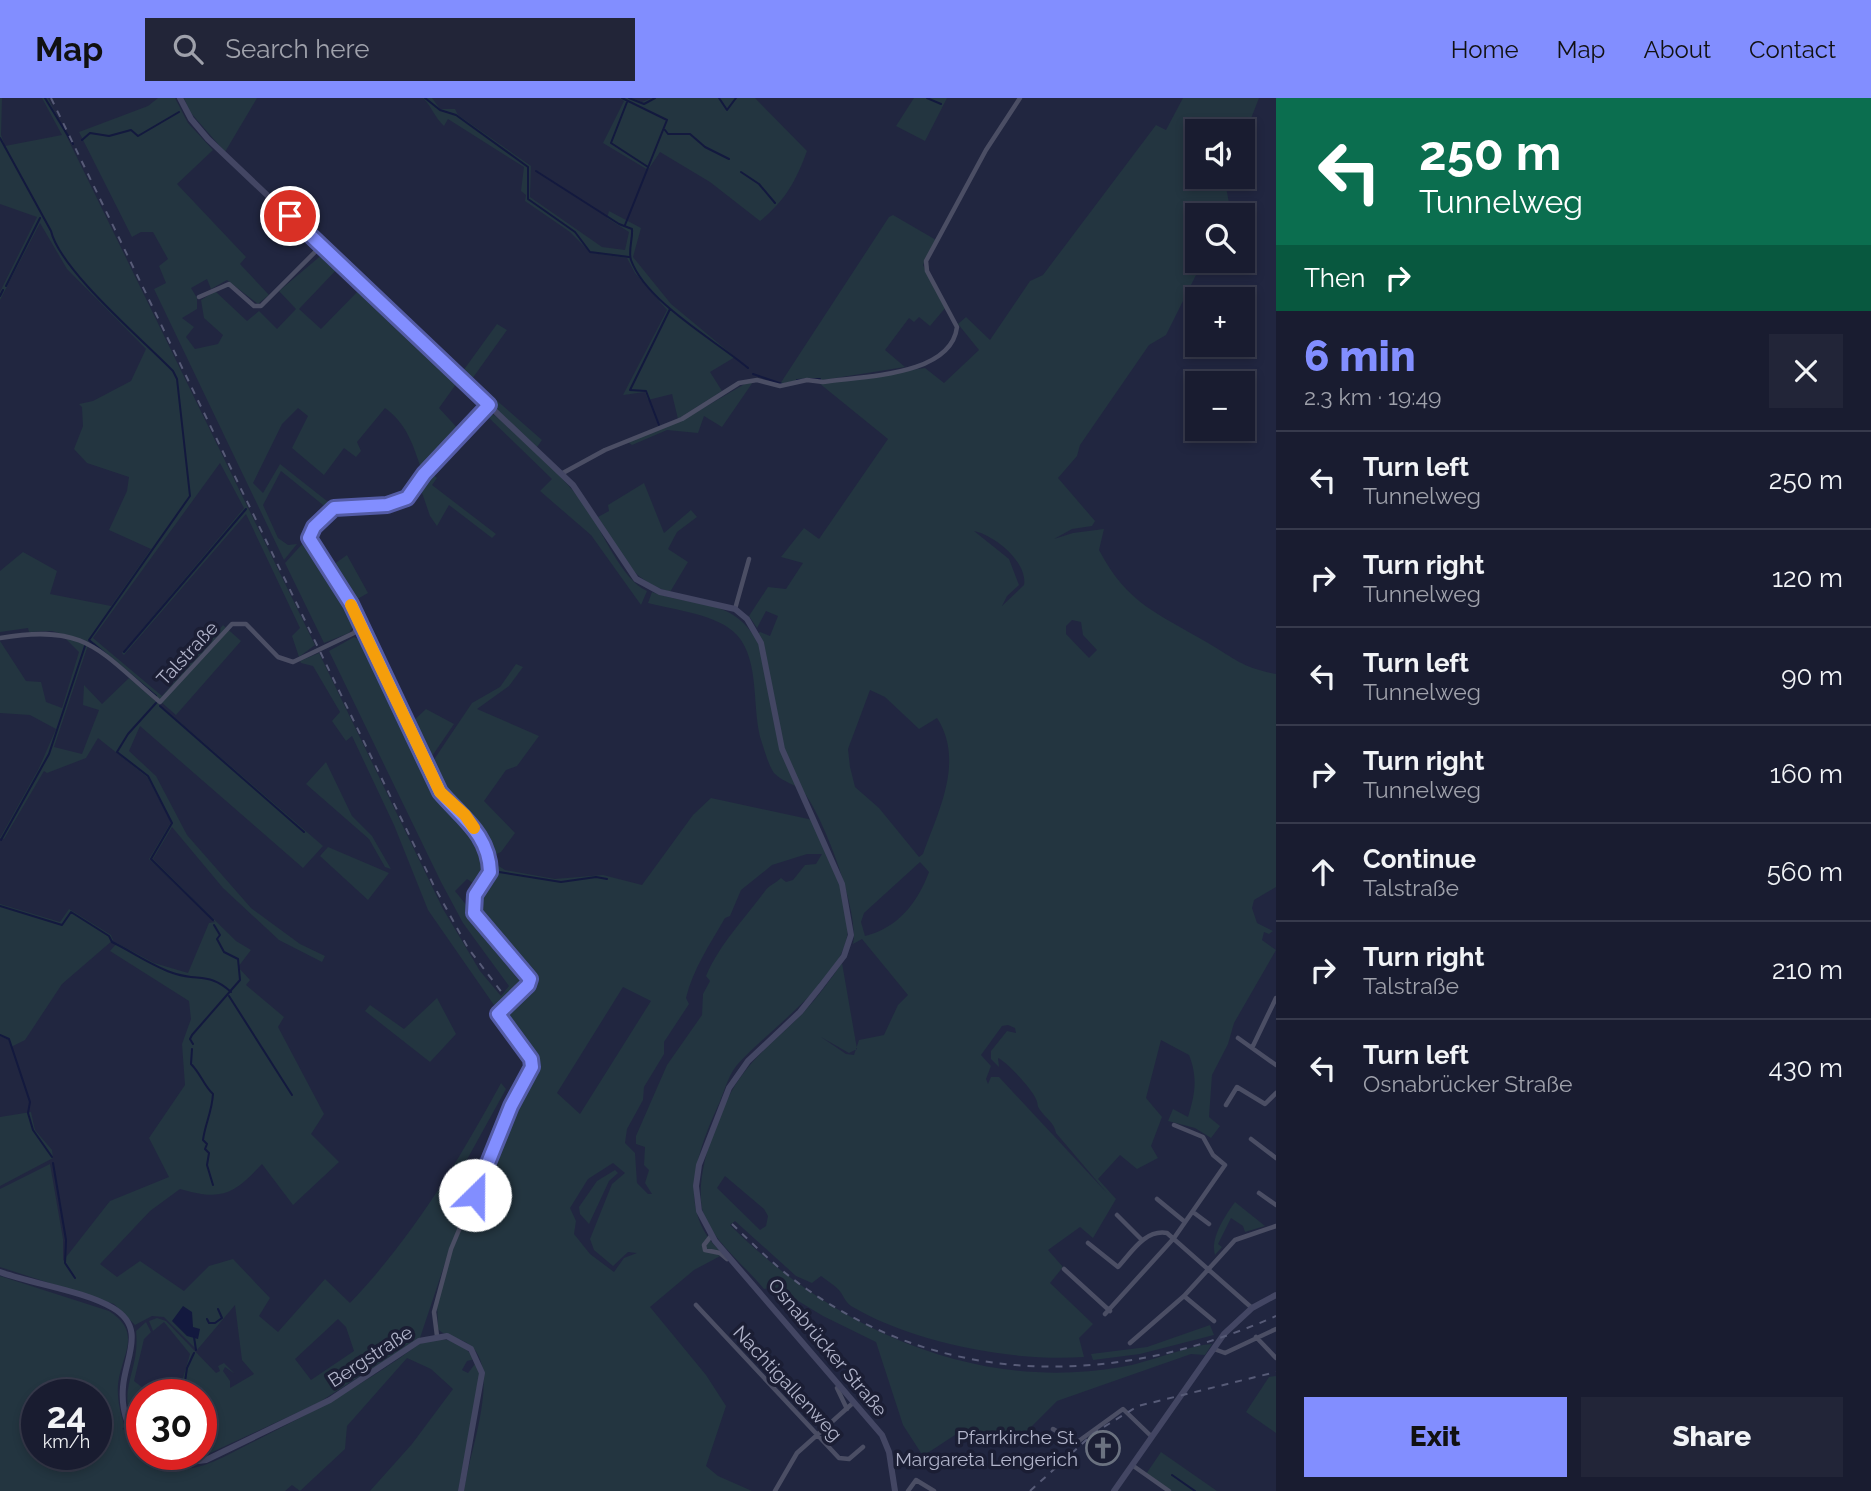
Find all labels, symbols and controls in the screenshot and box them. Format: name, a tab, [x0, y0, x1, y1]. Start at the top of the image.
search box	[145, 18, 635, 81]
text: Map	[35, 30, 103, 69]
icon: search	[169, 30, 207, 68]
text: Search here	[225, 34, 370, 64]
text: Home	[1451, 35, 1519, 64]
text: Map	[1557, 35, 1605, 64]
text: About	[1643, 35, 1711, 64]
text: Contact	[1749, 35, 1836, 64]
map controls	[1185, 119, 1255, 441]
button: sound	[1185, 119, 1255, 189]
text: 250 m	[1419, 124, 1561, 181]
icon: left	[1304, 126, 1395, 217]
text: Tunnelweg	[1419, 183, 1583, 220]
pin	[260, 186, 320, 246]
icon: arrive	[271, 197, 309, 235]
button: search	[1185, 203, 1255, 273]
icon: right	[1379, 259, 1417, 297]
text: Then	[1304, 263, 1365, 293]
button: +	[1185, 287, 1255, 357]
text: 6 min	[1304, 332, 1416, 381]
button: close	[1769, 334, 1843, 408]
button: −	[1185, 371, 1255, 441]
text: 2.3 km · 19:49	[1304, 383, 1442, 410]
text: Turn left	[1363, 452, 1469, 482]
icon: left	[1304, 461, 1342, 499]
text: 250 m	[1769, 465, 1843, 495]
text: Tunnelweg	[1363, 482, 1481, 509]
text: Turn right	[1363, 550, 1484, 580]
icon: right	[1304, 559, 1342, 597]
text: 120 m	[1772, 563, 1843, 593]
text: Tunnelweg	[1363, 580, 1481, 607]
street label: Talstraße	[152, 617, 222, 689]
text: Turn left	[1363, 648, 1469, 678]
icon: left	[1304, 657, 1342, 695]
text: 90 m	[1781, 661, 1843, 691]
text: Tunnelweg	[1363, 678, 1481, 705]
text: Turn right	[1363, 746, 1484, 776]
icon: right	[1304, 755, 1342, 793]
text: 160 m	[1770, 759, 1843, 789]
text: Tunnelweg	[1363, 776, 1481, 803]
text: Continue	[1363, 844, 1476, 874]
icon: ahead	[1304, 853, 1342, 891]
text: 560 m	[1767, 857, 1843, 887]
text: Talstraße	[1363, 874, 1459, 901]
text: Turn right	[1363, 942, 1484, 972]
icon: right	[1304, 951, 1342, 989]
text: 210 m	[1772, 955, 1843, 985]
text: Talstraße	[1363, 972, 1459, 999]
text: Turn left	[1363, 1040, 1469, 1070]
icon: left	[1304, 1049, 1342, 1087]
text: 430 m	[1768, 1053, 1843, 1083]
text: Osnabrücker Straße	[1363, 1070, 1573, 1097]
position arrow	[438, 1158, 512, 1232]
street label: Osnabrücker Straße	[764, 1274, 892, 1420]
street label: Bergstraße	[324, 1321, 416, 1391]
street label: Nachtigallenweg	[729, 1321, 847, 1445]
speed limit sign: 30	[126, 1379, 217, 1470]
text: 24	[47, 1395, 86, 1436]
button: Exit	[1304, 1397, 1567, 1477]
button: Share	[1581, 1397, 1843, 1477]
place label: Pfarrkirche St. Margareta Lengerich	[895, 1426, 1078, 1470]
church icon: Pfarrkirche St. Margareta Lengerich	[1084, 1429, 1122, 1467]
text: km/h	[43, 1431, 90, 1452]

